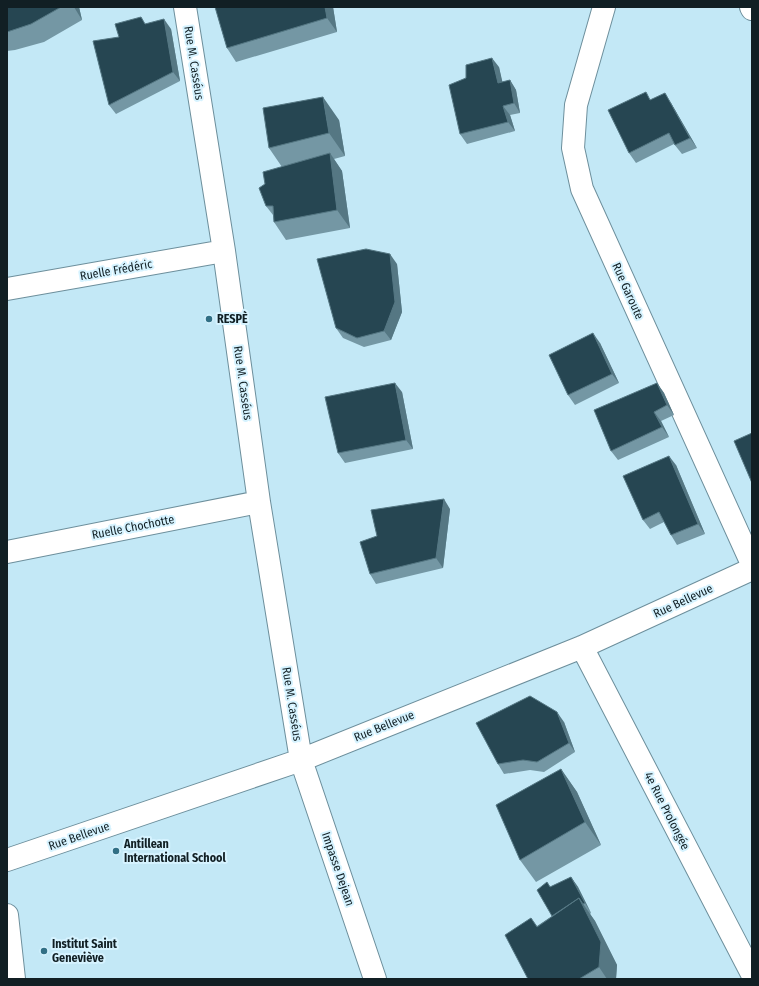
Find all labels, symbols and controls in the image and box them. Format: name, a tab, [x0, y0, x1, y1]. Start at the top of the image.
street label: Rue M. Casséus	[181, 25, 207, 101]
street label: Ruelle Frédéric	[79, 257, 153, 283]
street label: Rue Garoute	[609, 261, 647, 322]
place label: RESPÈ	[217, 310, 248, 326]
marker: RESPÈ	[204, 314, 214, 324]
street label: Rue M. Casséus	[231, 345, 255, 421]
street label: Ruelle Chochotte	[91, 512, 176, 542]
street label: Rue Bellevue	[651, 581, 715, 621]
street label: Rue M. Casséus	[279, 666, 305, 742]
street label: Rue Bellevue	[352, 708, 416, 744]
street label: 4e Rue Prolongée	[641, 770, 693, 852]
street label: Rue Bellevue	[47, 819, 111, 853]
street label: Impasse Dejean	[319, 830, 357, 908]
place label: Antillean International School	[123, 837, 226, 865]
marker: Antillean International School	[111, 846, 121, 856]
place label: Institut Saint Geneviève	[52, 937, 118, 965]
marker: Institut Saint Geneviève	[39, 946, 49, 956]

